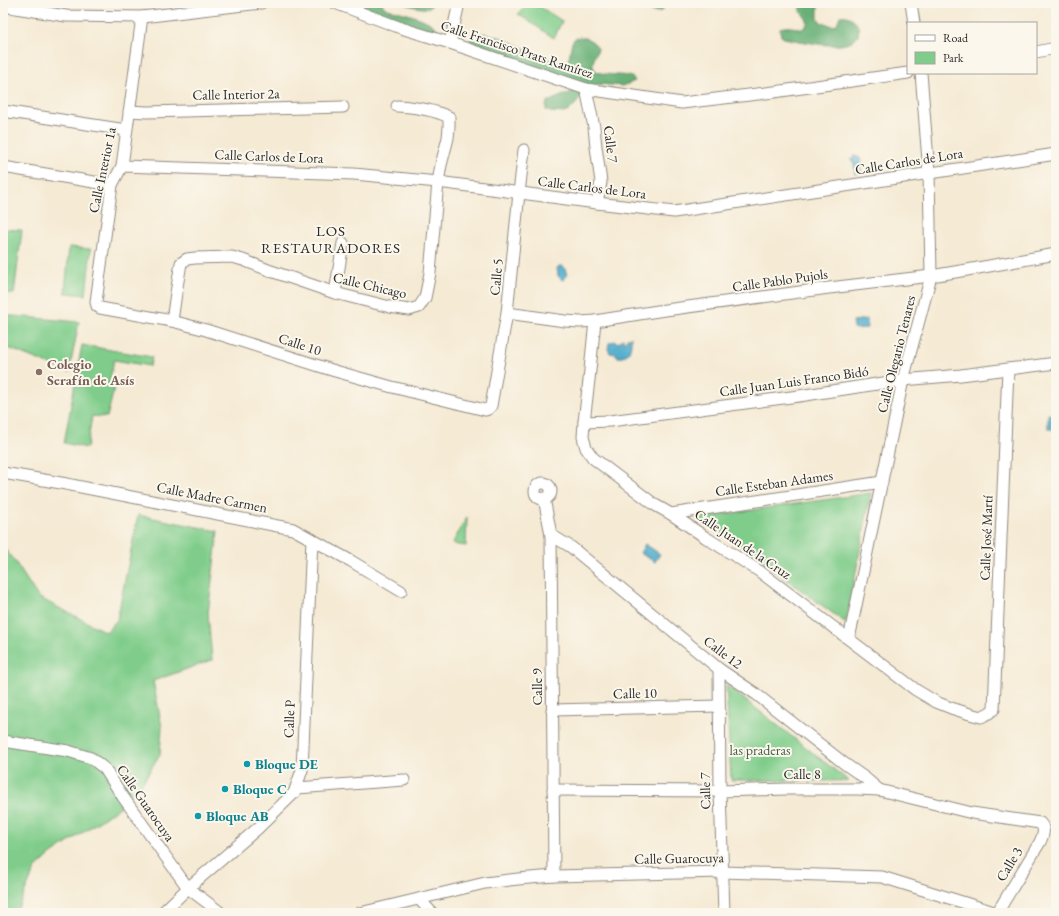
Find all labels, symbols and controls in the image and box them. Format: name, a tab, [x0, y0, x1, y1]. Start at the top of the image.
street label: Calle Francisco Prats Ramírez	[439, 16, 596, 82]
legend	[907, 22, 1037, 74]
text: Road	[943, 30, 969, 46]
text: Park	[943, 50, 964, 66]
street label: Calle Interior 2a	[192, 84, 280, 104]
street label: Calle 7	[600, 124, 622, 164]
street label: Calle Interior 1a	[84, 125, 120, 215]
street label: Calle Carlos de Lora	[854, 144, 965, 178]
street label: Calle Carlos de Lora	[214, 145, 324, 167]
street label: Calle Carlos de Lora	[537, 171, 648, 203]
district label: LOS RESTAURADORES	[261, 221, 401, 257]
street label: Calle 5	[485, 258, 507, 296]
street label: Calle Pablo Pujols	[731, 264, 829, 296]
street label: Calle Chicago	[331, 268, 409, 302]
street label: Calle Olegario Tenares	[873, 293, 919, 415]
street label: Calle 10	[276, 329, 324, 359]
place label: Colegio Serafín de Asís	[47, 355, 134, 389]
street label: Calle Juan Luis Franco Bidó	[718, 362, 870, 400]
marker: Colegio Serafín de Asís	[34, 367, 44, 377]
street label: Calle Esteban Adames	[714, 466, 835, 500]
street label: Calle Madre Carmen	[155, 477, 269, 517]
street label: Calle José Martí	[976, 494, 997, 581]
street label: Calle Juan de la Cruz	[691, 505, 795, 583]
street label: Calle 12	[700, 632, 746, 673]
street label: Calle 9	[528, 668, 546, 706]
street label: Calle 10	[613, 684, 657, 702]
street label: Calle P	[279, 699, 299, 738]
park label: las praderas	[729, 741, 791, 759]
place label: Bloque DE	[255, 755, 318, 773]
marker: Bloque DE	[242, 759, 252, 769]
street label: Calle Guarocuya	[113, 761, 179, 845]
street label: Calle 8	[783, 765, 821, 783]
street label: Calle 7	[696, 772, 714, 810]
place label: Bloque C	[233, 780, 287, 798]
marker: Bloque C	[220, 784, 230, 794]
place label: Bloque AB	[206, 807, 269, 825]
marker: Bloque AB	[193, 811, 203, 821]
street label: Calle 3	[992, 843, 1026, 885]
street label: Calle Guarocuya	[634, 848, 724, 868]

